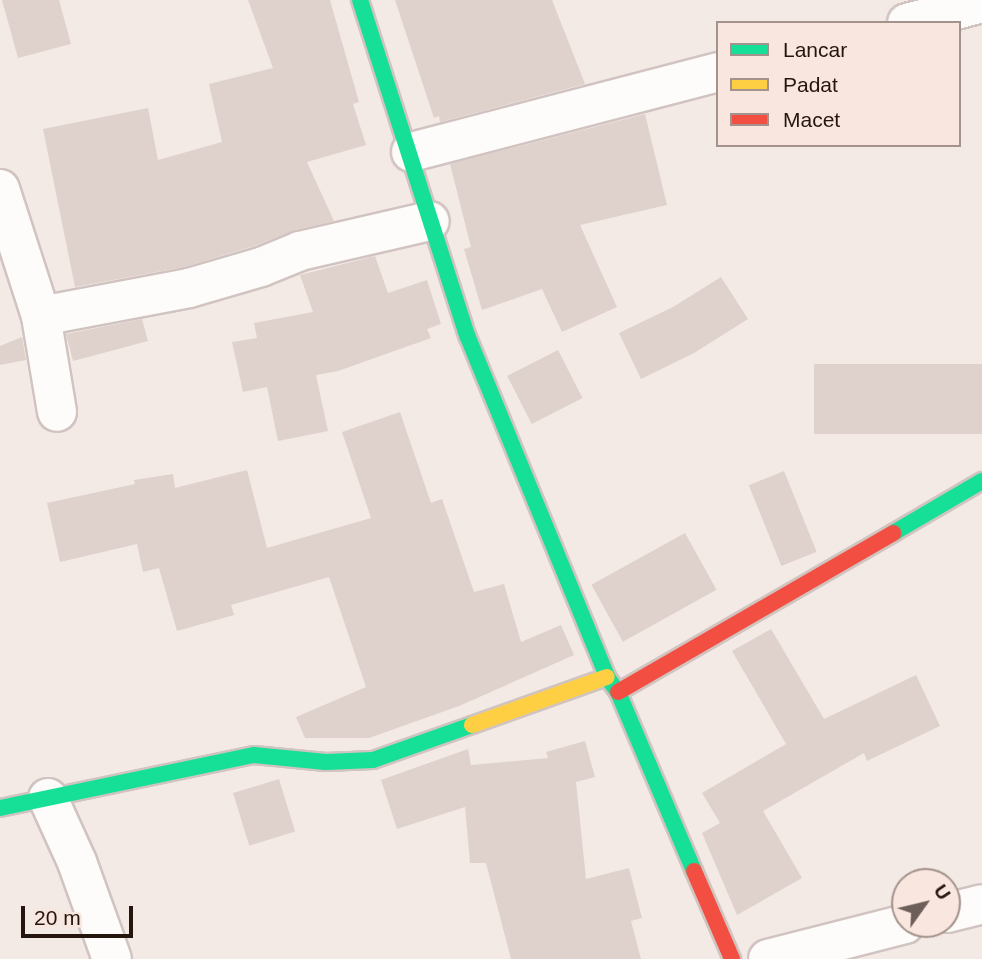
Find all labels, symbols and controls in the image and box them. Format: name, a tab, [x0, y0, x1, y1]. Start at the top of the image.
legend	[716, 21, 961, 147]
text: Lancar	[783, 38, 847, 61]
text: Padat	[783, 73, 838, 96]
text: Macet	[783, 108, 840, 131]
north arrow	[891, 868, 961, 938]
text: U	[930, 881, 955, 904]
scale bar	[24, 892, 136, 936]
text: 20 m	[34, 906, 81, 929]

